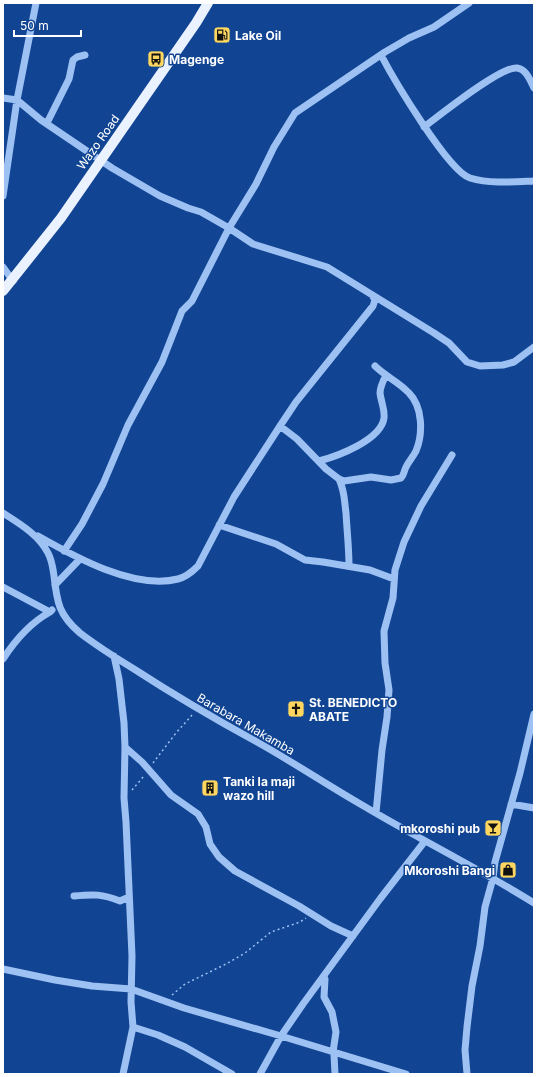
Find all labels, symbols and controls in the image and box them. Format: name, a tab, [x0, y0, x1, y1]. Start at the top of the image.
scale bar	[14, 12, 81, 38]
text: 50 m	[20, 18, 49, 33]
fuel station icon: Lake Oil	[212, 25, 232, 45]
place label: Lake Oil	[235, 28, 281, 43]
bus stop icon: Magenge	[146, 49, 166, 69]
place label: Magenge	[169, 52, 224, 67]
street label: Wazo Road	[74, 112, 122, 172]
street label: Barabara Makamba	[194, 690, 298, 758]
place label: St. BENEDICTO ABATE	[309, 695, 397, 724]
church icon: St. BENEDICTO ABATE	[286, 699, 306, 719]
place label: Tanki la maji wazo hill	[223, 774, 295, 803]
building icon: Tanki la maji wazo hill	[200, 778, 220, 798]
bar icon: mkoroshi pub	[483, 818, 503, 838]
place label: mkoroshi pub	[400, 821, 480, 836]
shop icon: Mkoroshi Bangi	[498, 860, 518, 880]
place label: Mkoroshi Bangi	[404, 863, 495, 878]

